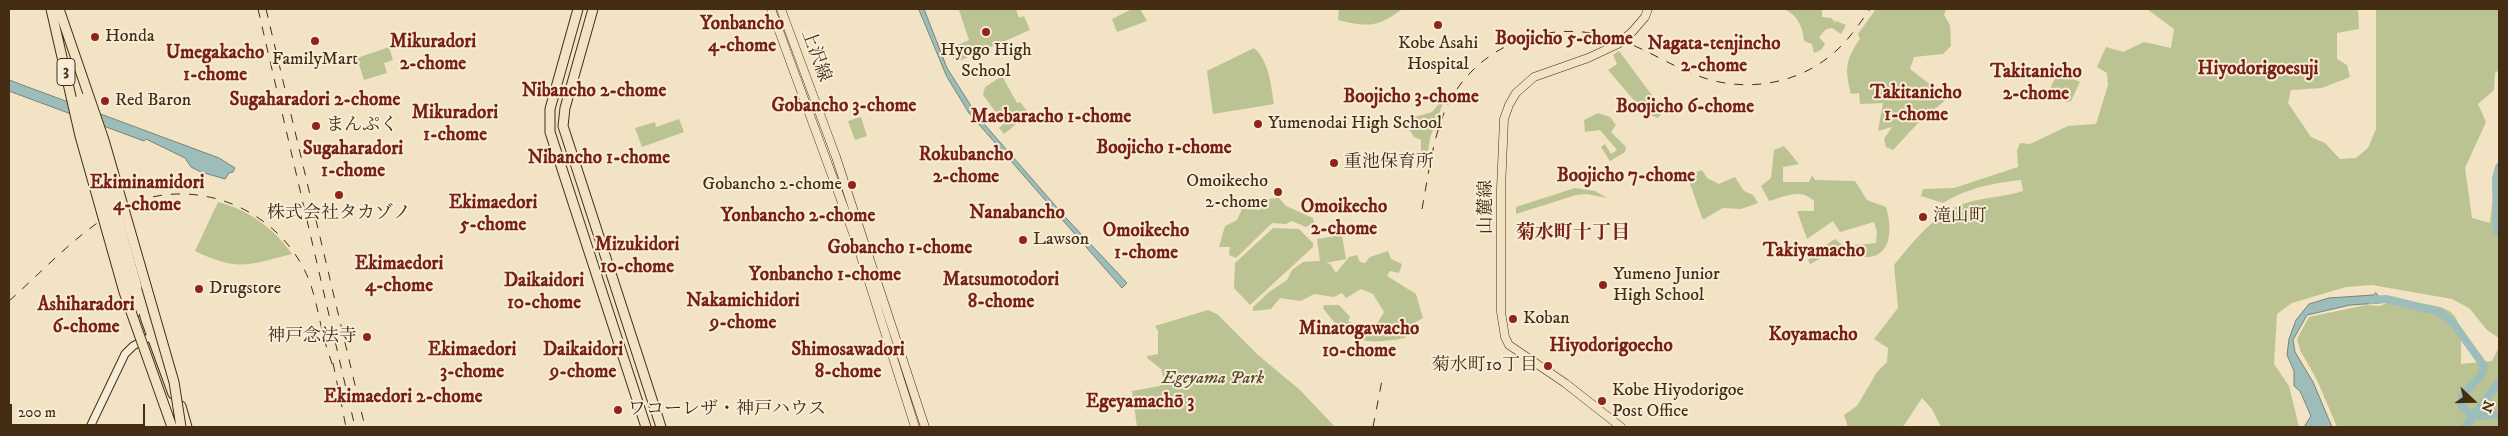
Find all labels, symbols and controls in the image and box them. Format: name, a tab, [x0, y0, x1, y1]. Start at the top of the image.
district label: Yonbancho 4-chome	[700, 14, 784, 58]
marker: Kobe Asahi Hospital	[1432, 19, 1444, 31]
place label: Honda	[105, 26, 155, 48]
marker: Hyogo High School	[980, 26, 992, 38]
street label: 上沢線	[796, 27, 834, 85]
district label: Boojicho 5-chome	[1495, 29, 1633, 51]
marker: Honda	[89, 31, 101, 43]
district label: Mikuradori 2-chome	[390, 32, 476, 76]
place label: Kobe Asahi Hospital	[1398, 33, 1478, 76]
district label: Nagata-tenjincho 2-chome	[1648, 34, 1780, 78]
marker: FamilyMart	[309, 35, 321, 47]
place label: Hyogo High School	[940, 40, 1032, 82]
district label: Umegakacho 1-chome	[166, 43, 264, 87]
place label: FamilyMart	[272, 49, 358, 71]
road number: 3	[57, 58, 75, 86]
district label: Hiyodorigoesuji	[2198, 59, 2318, 81]
district label: Takitanicho 2-chome	[1990, 62, 2082, 106]
district label: Nibancho 2-chome	[522, 81, 666, 103]
district label: Takitanicho 1-chome	[1870, 83, 1962, 127]
district label: Boojicho 3-chome	[1343, 87, 1479, 109]
place label: Red Baron	[115, 90, 191, 112]
district label: Sugaharadori 2-chome	[230, 90, 400, 112]
marker: Red Baron	[99, 95, 111, 107]
district label: Gobancho 3-chome	[772, 96, 916, 118]
district label: Boojicho 6-chome	[1616, 97, 1754, 119]
district label: Mikuradori 1-chome	[412, 103, 498, 147]
district label: Maebaracho 1-chome	[971, 107, 1131, 129]
place label: Yumenodai High School	[1268, 113, 1442, 135]
place label: まんぷく	[326, 115, 398, 137]
marker: Yumenodai High School	[1252, 118, 1264, 130]
marker: まんぷく	[310, 120, 322, 132]
district label: Boojicho 1-chome	[1096, 138, 1232, 160]
district label: Sugaharadori 1-chome	[303, 139, 403, 183]
district label: Rokubancho 2-chome	[919, 145, 1013, 189]
district label: Nibancho 1-chome	[528, 148, 670, 170]
place label: 重池保育所	[1344, 152, 1434, 174]
marker: 重池保育所	[1328, 157, 1340, 169]
district label: Boojicho 7-chome	[1557, 166, 1695, 188]
place label: Omoikecho 2-chome	[1186, 171, 1268, 213]
district label: Ekiminamidori 4-chome	[90, 173, 204, 217]
place label: Gobancho 2-chome	[703, 174, 842, 196]
marker: Gobancho 2-chome	[846, 179, 858, 191]
street label: 山麓線	[1476, 180, 1498, 234]
marker: Omoikecho 2-chome	[1272, 186, 1284, 198]
marker: 株式会社タカゾノ	[333, 189, 345, 201]
district label: Ekimaedori 5-chome	[449, 193, 537, 237]
district label: Omoikecho 2-chome	[1301, 197, 1387, 241]
place label: 株式会社タカゾノ	[267, 203, 411, 225]
district label: Nanabancho	[969, 203, 1065, 225]
district label: Yonbancho 2-chome	[721, 206, 875, 228]
place label: 滝山町	[1933, 206, 1987, 228]
marker: 滝山町	[1917, 211, 1929, 223]
district label: Omoikecho 1-chome	[1103, 221, 1189, 265]
district label: 菊水町十丁目	[1516, 223, 1630, 245]
place label: Lawson	[1033, 229, 1089, 251]
marker: Lawson	[1017, 234, 1029, 246]
district label: Mizukidori 10-chome	[595, 235, 679, 279]
district label: Gobancho 1-chome	[828, 238, 972, 260]
district label: Takiyamacho	[1763, 241, 1865, 263]
district label: Ekimaedori 4-chome	[355, 254, 443, 298]
place label: Yumeno Junior High School	[1613, 264, 1720, 306]
district label: Yonbancho 1-chome	[749, 265, 901, 287]
district label: Matsumotodori 8-chome	[943, 270, 1059, 314]
district label: Daikaidori 10-chome	[504, 271, 584, 315]
place label: Drugstore	[209, 278, 281, 300]
marker: Yumeno Junior High School	[1597, 279, 1609, 291]
marker: Drugstore	[193, 283, 205, 295]
district label: Nakamichidori 9-chome	[686, 291, 800, 335]
district label: Ashiharadori 6-chome	[37, 295, 135, 339]
place label: Koban	[1523, 308, 1570, 330]
marker: Koban	[1507, 313, 1519, 325]
district label: Minatogawacho 10-chome	[1299, 319, 1419, 363]
district label: Koyamacho	[1768, 325, 1858, 347]
place label: 神戸念法寺	[267, 326, 357, 348]
marker: 神戸念法寺	[361, 331, 373, 343]
district label: Hiyodorigoecho	[1549, 336, 1673, 358]
district label: Ekimaedori 3-chome	[428, 340, 516, 384]
district label: Daikaidori 9-chome	[543, 340, 623, 384]
district label: Shimosawadori 8-chome	[791, 340, 905, 384]
place label: 菊水町10丁目	[1432, 355, 1538, 377]
marker: 菊水町10丁目	[1542, 360, 1554, 372]
park label: Egeyama Park	[1162, 368, 1264, 390]
north arrow	[2448, 376, 2498, 426]
place label: Kobe Hiyodorigoe Post Office	[1612, 380, 1744, 422]
district label: Ekimaedori 2-chome	[323, 387, 483, 409]
district label: Egeyamachō 3	[1086, 392, 1194, 414]
scale bar	[12, 394, 148, 426]
marker: Kobe Hiyodorigoe Post Office	[1596, 395, 1608, 407]
text: N	[2477, 398, 2497, 415]
place label: ワコーレザ・神戸ハウス	[628, 399, 826, 421]
text: 200 m	[18, 403, 56, 422]
marker: ワコーレザ・神戸ハウス	[612, 404, 624, 416]

